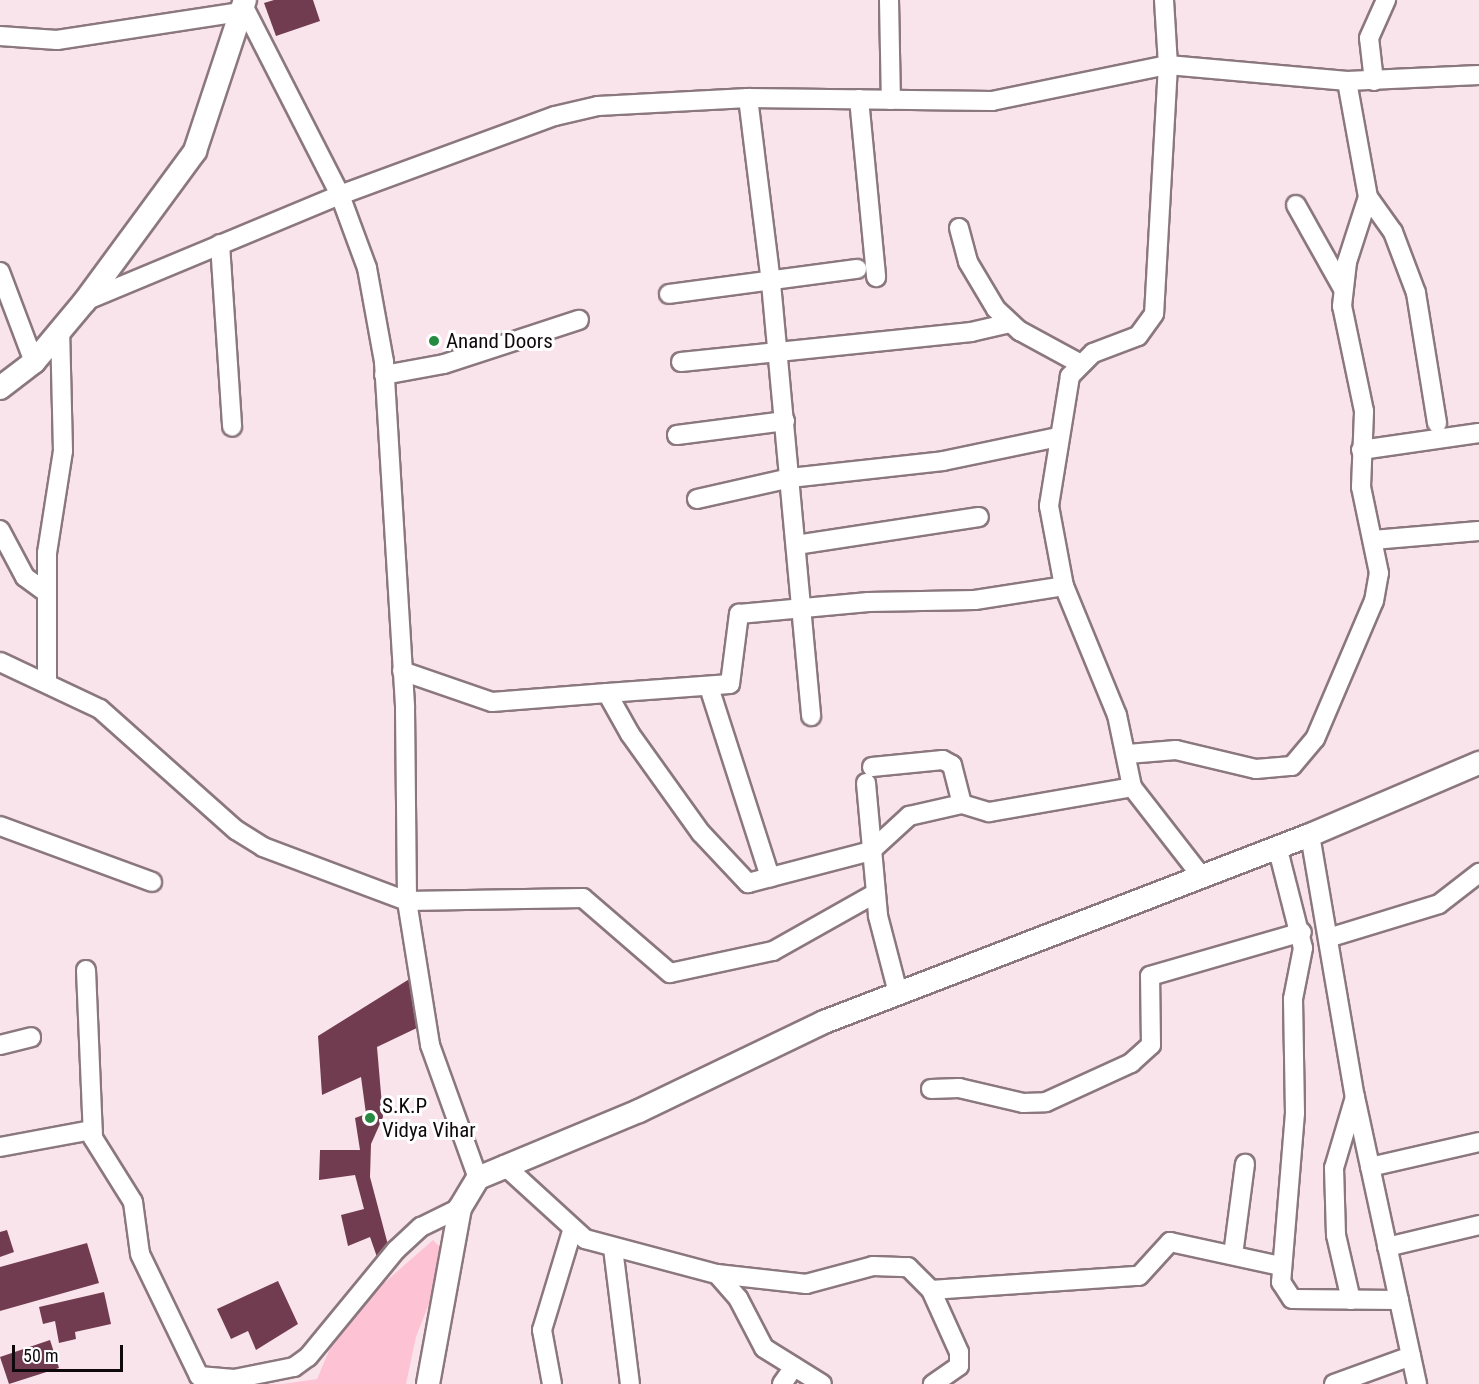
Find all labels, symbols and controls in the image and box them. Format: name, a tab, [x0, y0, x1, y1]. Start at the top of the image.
place label: Anand Doors	[446, 328, 553, 354]
marker: Anand Doors	[427, 334, 441, 348]
place label: S.K.P Vidya Vihar	[382, 1093, 476, 1143]
marker: S.K.P Vidya Vihar	[363, 1111, 377, 1125]
scale bar	[15, 1333, 126, 1371]
text: 50 m	[23, 1345, 58, 1366]

